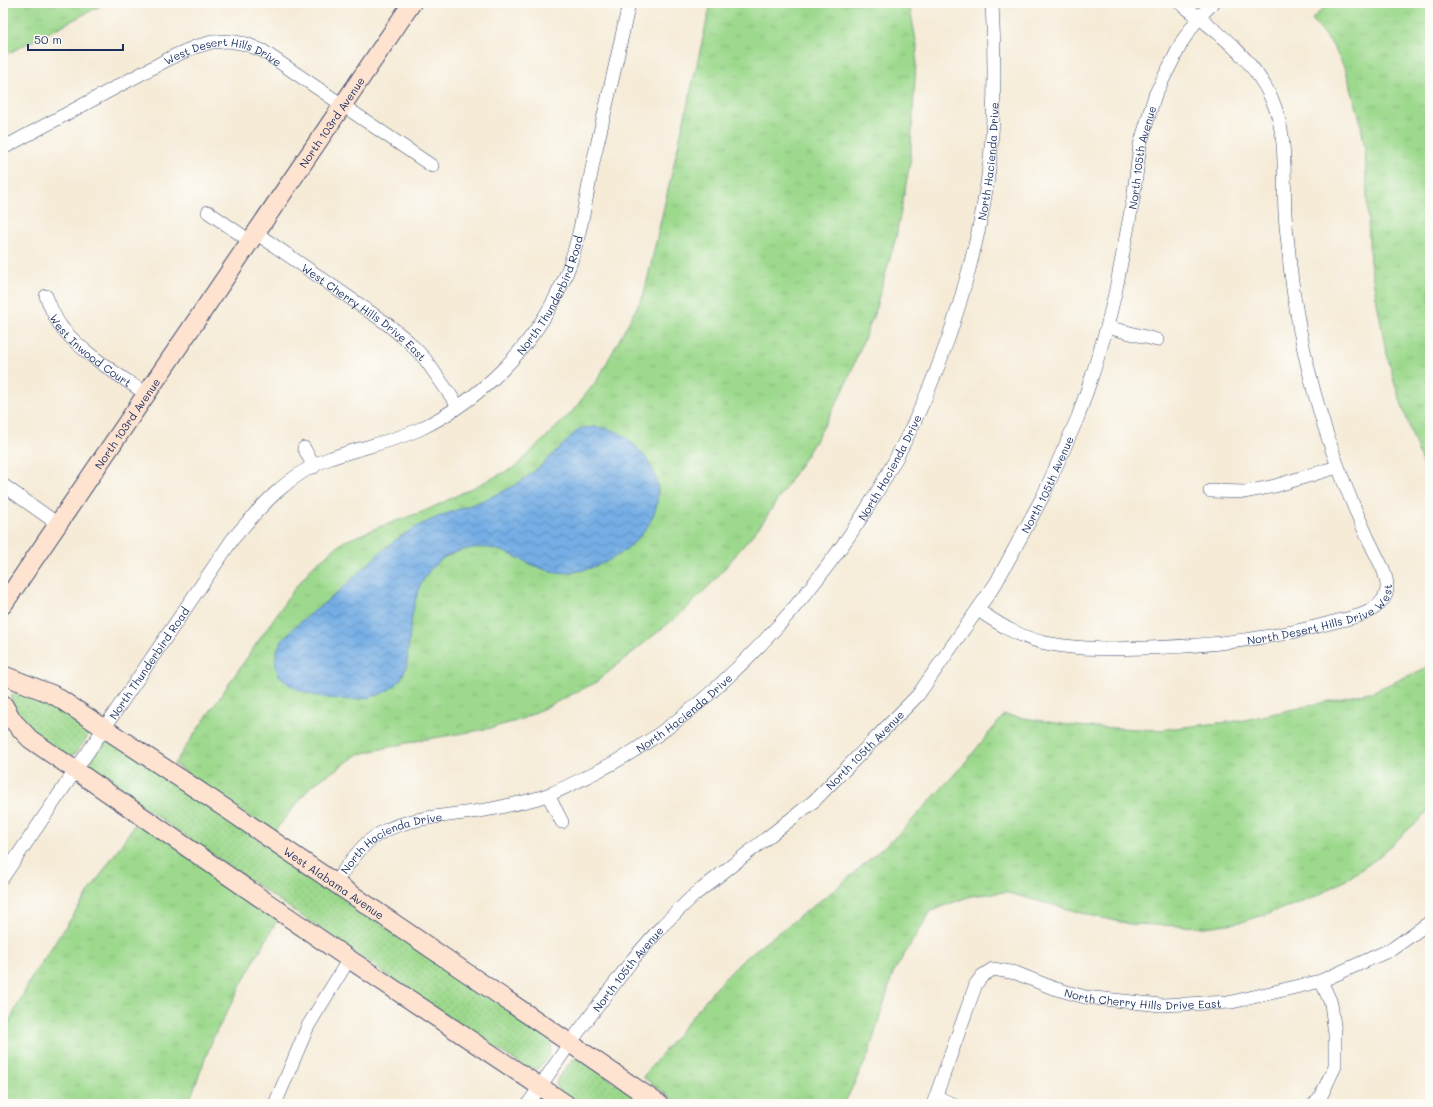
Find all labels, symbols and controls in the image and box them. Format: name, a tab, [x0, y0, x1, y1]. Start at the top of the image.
scale bar	[28, 26, 123, 52]
text: 50 m	[34, 31, 62, 47]
text: West Desert Hills Drive	[161, 33, 285, 69]
street label: West Desert Hills Drive	[159, 57, 285, 73]
street label: North 103rd Avenue	[295, 73, 368, 170]
street label: North Hacienda Drive	[973, 102, 1001, 222]
street label: North 105th Avenue	[1124, 103, 1159, 211]
street label: North Thunderbird Road	[513, 234, 586, 357]
street label: West Cherry Hills Drive East	[299, 260, 430, 364]
street label: West Inwood Court	[47, 311, 135, 390]
street label: North 103rd Avenue	[90, 374, 163, 472]
street label: North Hacienda Drive	[854, 412, 924, 523]
street label: North 105th Avenue	[1017, 433, 1076, 535]
street label: North Desert Hills Drive West	[1246, 584, 1395, 647]
street label: North Thunderbird Road	[105, 604, 192, 722]
street label: North Hacienda Drive	[633, 670, 735, 755]
street label: North 105th Avenue	[822, 706, 907, 793]
street label: North Hacienda Drive	[337, 808, 443, 876]
street label: West Alabama Avenue	[281, 843, 388, 922]
street label: North 105th Avenue	[589, 923, 666, 1015]
street label: North Cherry Hills Drive East	[1063, 984, 1222, 1013]

